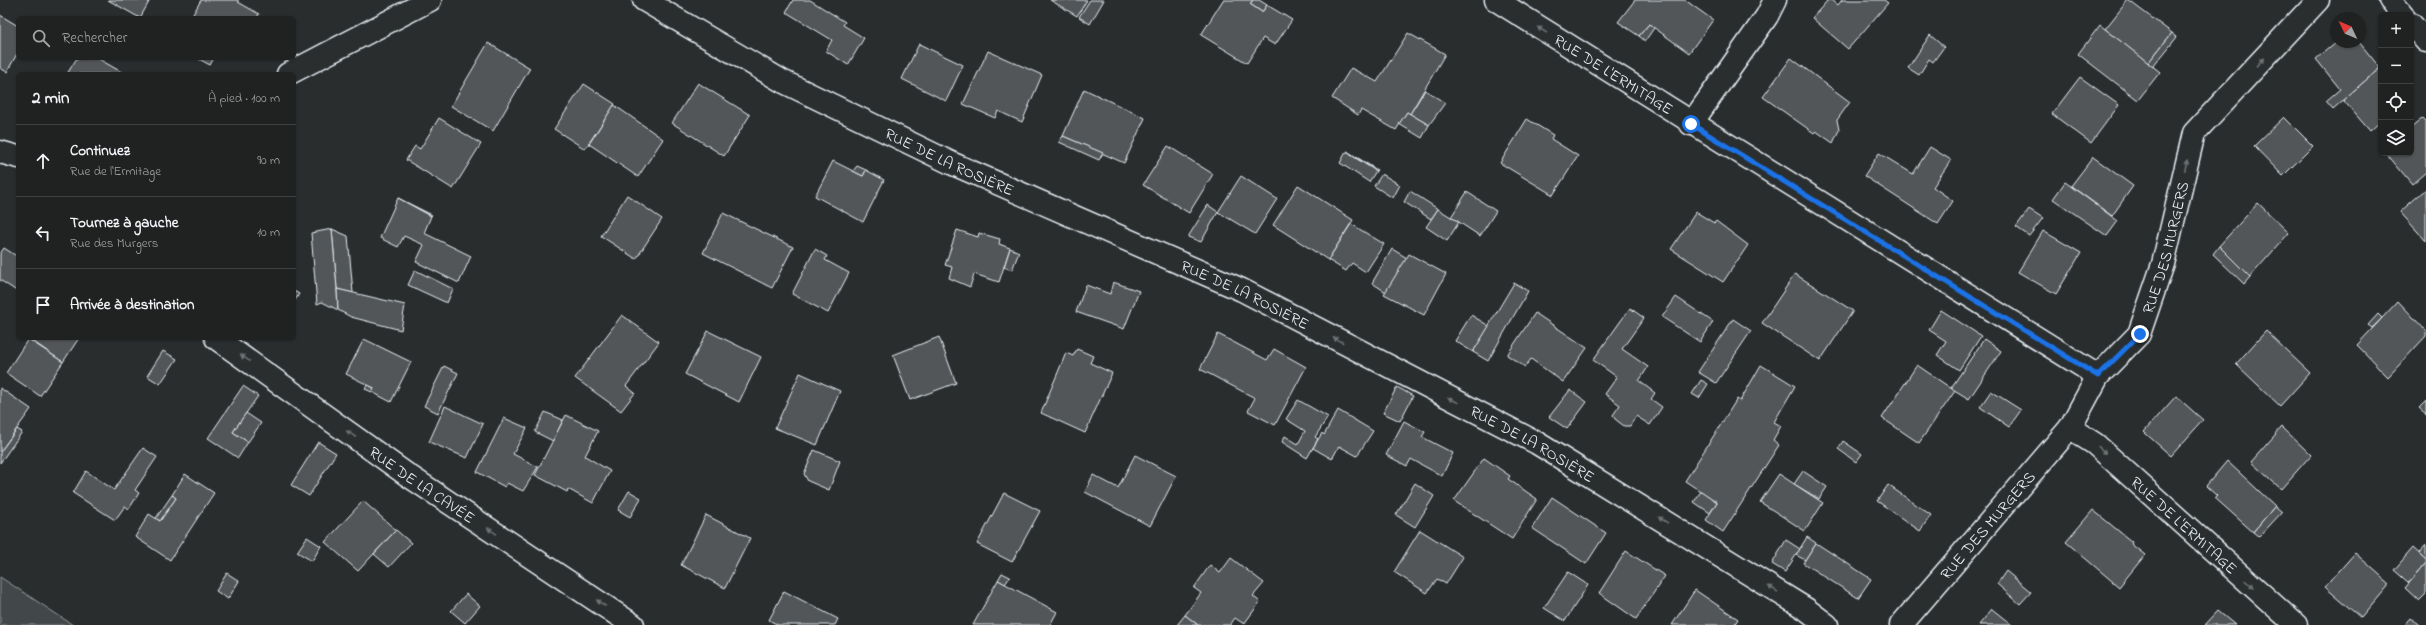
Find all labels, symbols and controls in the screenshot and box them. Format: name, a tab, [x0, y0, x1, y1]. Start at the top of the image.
north arrow	[2330, 12, 2366, 48]
map controls	[2378, 12, 2414, 156]
button: +	[2378, 12, 2414, 48]
search box	[16, 16, 296, 60]
one-way arrow	[1536, 26, 1548, 33]
icon: search	[30, 27, 52, 49]
text: Rechercher	[62, 27, 127, 49]
street label: RUE DE L'ERMITAGE	[1549, 29, 1677, 122]
button: −	[2378, 48, 2414, 84]
one-way arrow	[2256, 57, 2265, 67]
button: locate	[2378, 84, 2414, 120]
text: 2 min	[32, 86, 69, 111]
text: À pied · 100 m	[208, 89, 280, 108]
route start	[1682, 115, 1700, 133]
button: layers	[2378, 120, 2414, 156]
street label: RUE DE LA ROSIÈRE	[880, 123, 1017, 203]
text: Continuez	[70, 140, 130, 162]
icon: ahead	[32, 150, 54, 172]
text: 90 m	[257, 151, 280, 170]
one-way arrow	[2184, 158, 2190, 171]
text: Rue de l'Ermitage	[70, 162, 161, 181]
street label: RUE DES MURGERS	[2137, 179, 2196, 317]
text: Tournez à gauche	[70, 212, 178, 234]
icon: left	[32, 222, 54, 244]
text: 10 m	[257, 223, 280, 242]
text: Rue des Murgers	[70, 234, 158, 253]
street label: RUE DE LA ROSIÈRE	[1177, 255, 1313, 337]
icon: arrive	[32, 294, 54, 316]
text: Arrivée à destination	[70, 294, 195, 316]
route end	[2131, 325, 2149, 343]
one-way arrow	[1332, 337, 1343, 343]
one-way arrow	[239, 354, 250, 362]
one-way arrow	[1447, 396, 1459, 403]
street label: RUE DE LA ROSIÈRE	[1465, 400, 1599, 490]
one-way arrow	[345, 430, 356, 438]
street label: RUE DE LA CAVÉE	[363, 441, 479, 531]
one-way arrow	[2096, 446, 2107, 455]
street label: RUE DES MURGERS	[1935, 467, 2042, 586]
street label: RUE DE L'ERMITAGE	[2124, 471, 2242, 581]
one-way arrow	[1657, 517, 1669, 524]
one-way arrow	[487, 527, 498, 535]
one-way arrow	[2246, 579, 2255, 588]
one-way arrow	[1767, 585, 1779, 592]
one-way arrow	[595, 599, 606, 607]

